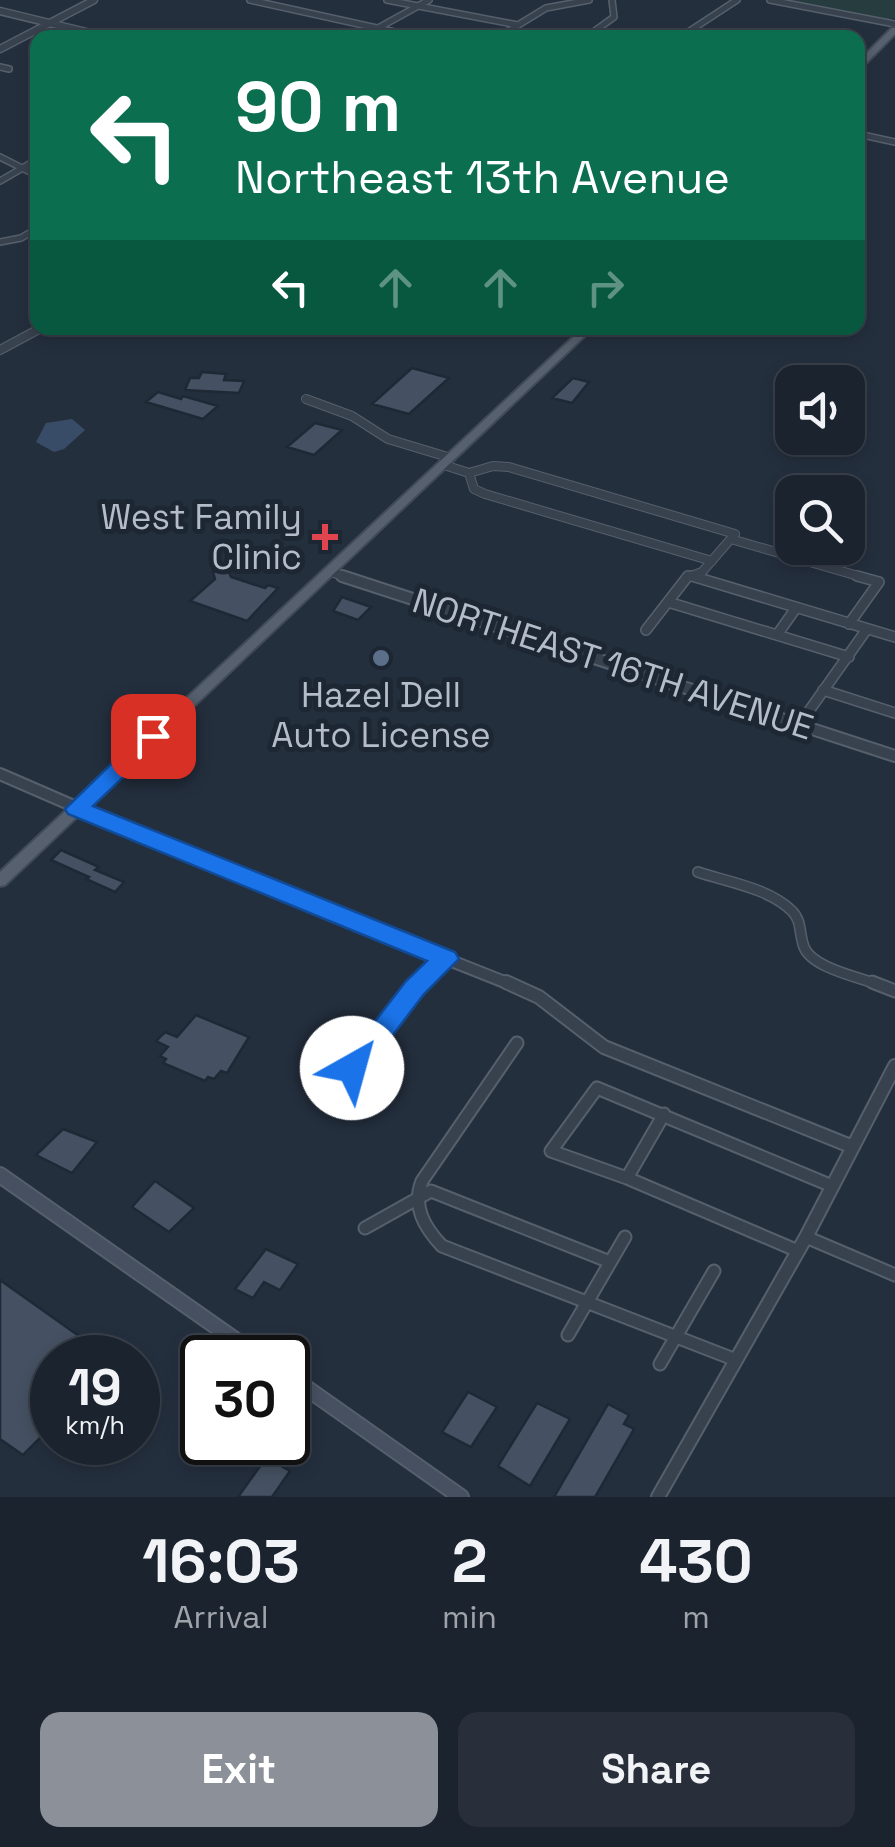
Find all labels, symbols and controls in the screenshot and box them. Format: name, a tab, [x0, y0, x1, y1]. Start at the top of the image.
text: 90 m	[235, 62, 401, 151]
icon: left	[70, 70, 200, 200]
text: Northeast 13th Avenue	[235, 149, 730, 206]
icon: left	[263, 260, 318, 315]
icon: ahead	[368, 260, 423, 315]
icon: ahead	[473, 260, 528, 315]
icon: right	[578, 260, 633, 315]
map controls	[775, 365, 865, 565]
button: sound	[775, 365, 865, 455]
button: search	[775, 475, 865, 565]
place label: West Family Clinic	[101, 495, 302, 579]
marker: West Family Clinic	[312, 524, 338, 550]
street label: NORTHEAST 16TH AVENUE	[407, 578, 819, 750]
marker: Hazel Dell Auto License	[370, 647, 392, 669]
place label: Hazel Dell Auto License	[271, 673, 491, 757]
pin	[111, 694, 196, 779]
icon: arrive	[126, 709, 181, 764]
position arrow	[300, 1016, 404, 1120]
speed limit sign: 30	[180, 1335, 310, 1465]
text: 19	[68, 1356, 122, 1420]
text: km/h	[65, 1409, 125, 1441]
text: 16:03	[142, 1523, 300, 1600]
text: 2	[452, 1523, 487, 1600]
text: 430	[639, 1523, 753, 1600]
text: Arrival	[173, 1597, 269, 1637]
text: min	[442, 1597, 497, 1637]
text: m	[682, 1597, 710, 1637]
button: Exit	[40, 1712, 438, 1827]
button: Share	[458, 1712, 855, 1827]

